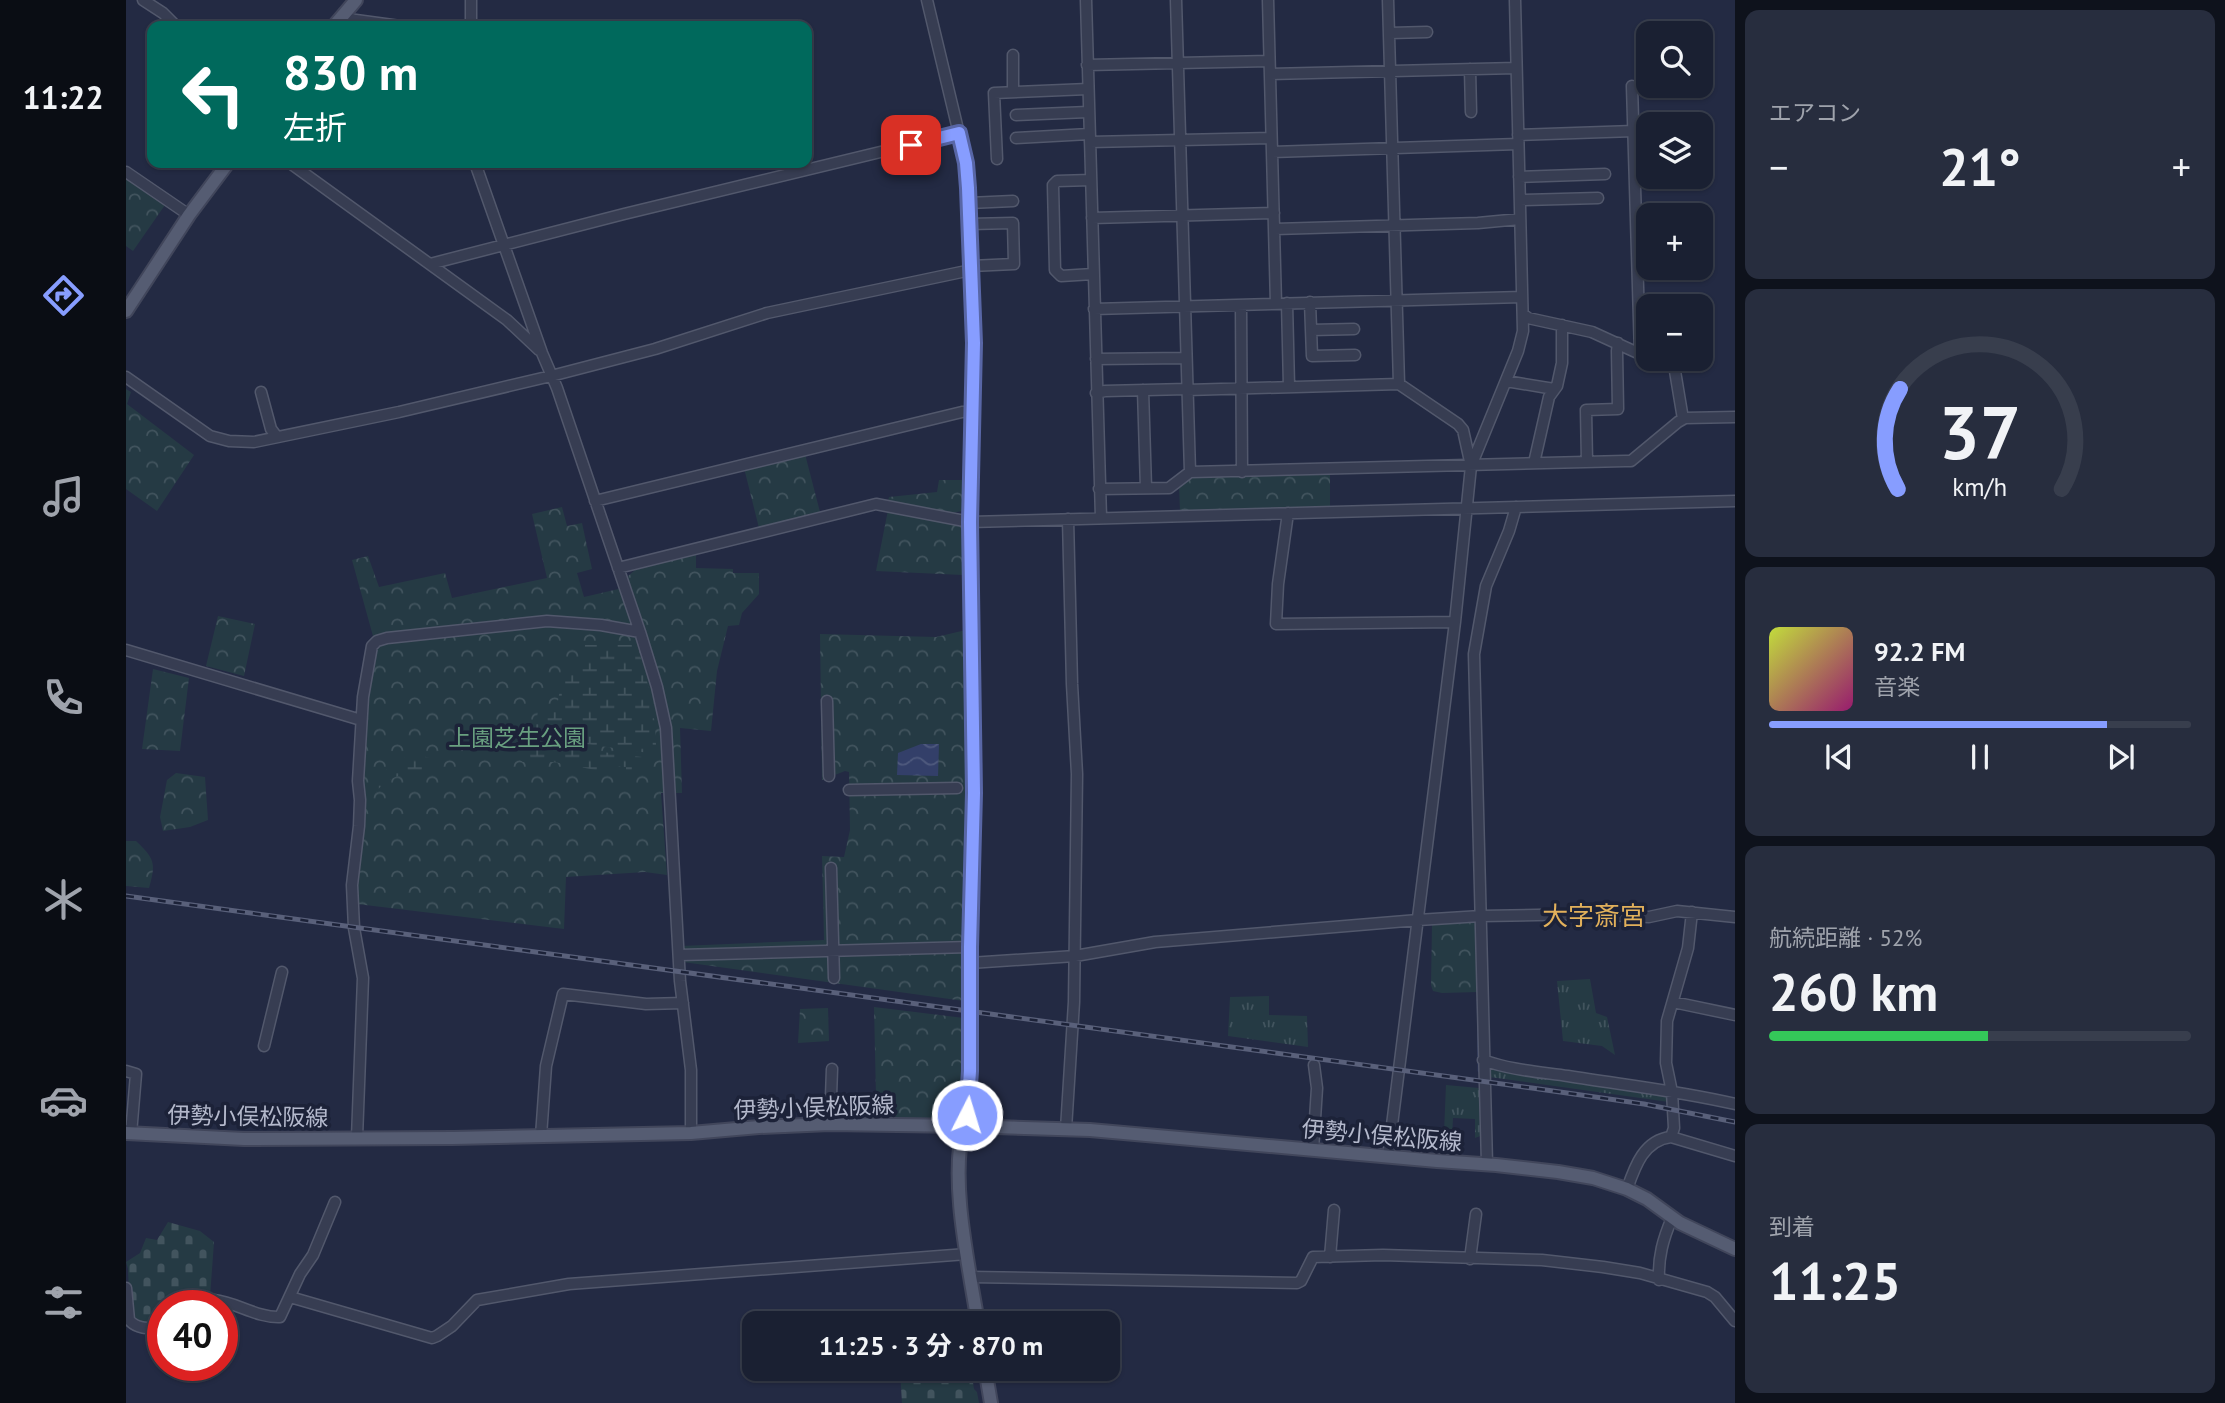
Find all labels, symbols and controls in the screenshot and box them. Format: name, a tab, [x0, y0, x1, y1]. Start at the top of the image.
map controls	[1636, 21, 1713, 371]
button: search	[1636, 21, 1713, 98]
text: 830 m	[283, 40, 418, 104]
icon: left	[168, 49, 259, 140]
text: 11:22	[22, 76, 104, 118]
text: エアコン	[1769, 98, 1861, 127]
text: 左折	[283, 106, 347, 148]
button: layers	[1636, 112, 1713, 189]
pin	[881, 115, 941, 175]
icon: arrive	[892, 126, 930, 164]
text: 21°	[1939, 133, 2021, 200]
text: −	[1769, 142, 1788, 191]
text: +	[2172, 142, 2191, 191]
button: +	[1636, 203, 1713, 280]
icon: directions	[39, 271, 88, 320]
button: −	[1636, 294, 1713, 371]
text: 37	[1939, 385, 2021, 479]
text: km/h	[1953, 471, 2007, 503]
icon: music	[39, 472, 88, 521]
text: 92.2 FM	[1874, 635, 1965, 668]
text: 音楽	[1874, 672, 1920, 701]
icon: phone	[39, 673, 88, 722]
park label: 上園芝生公園	[448, 723, 586, 752]
icon: previous	[1820, 738, 1858, 776]
icon: pause	[1961, 738, 1999, 776]
icon: next	[2102, 738, 2140, 776]
icon: climate	[39, 875, 88, 924]
district label: 大字斎宮	[1542, 899, 1646, 932]
text: 航続距離 · 52%	[1769, 923, 1922, 952]
text: 260 km	[1769, 958, 1938, 1025]
icon: car	[39, 1076, 88, 1125]
position arrow	[930, 1078, 1004, 1152]
street label: 伊勢小俣松阪線	[733, 1090, 895, 1124]
street label: 伊勢小俣松阪線	[167, 1100, 329, 1132]
street label: 伊勢小俣松阪線	[1301, 1114, 1463, 1156]
text: 到着	[1769, 1212, 1815, 1241]
text: 11:25	[1769, 1247, 1901, 1314]
icon: filters	[39, 1278, 88, 1327]
speed limit sign: 40	[147, 1290, 238, 1381]
text: 11:25 · 3 分 · 870 m	[819, 1329, 1043, 1362]

